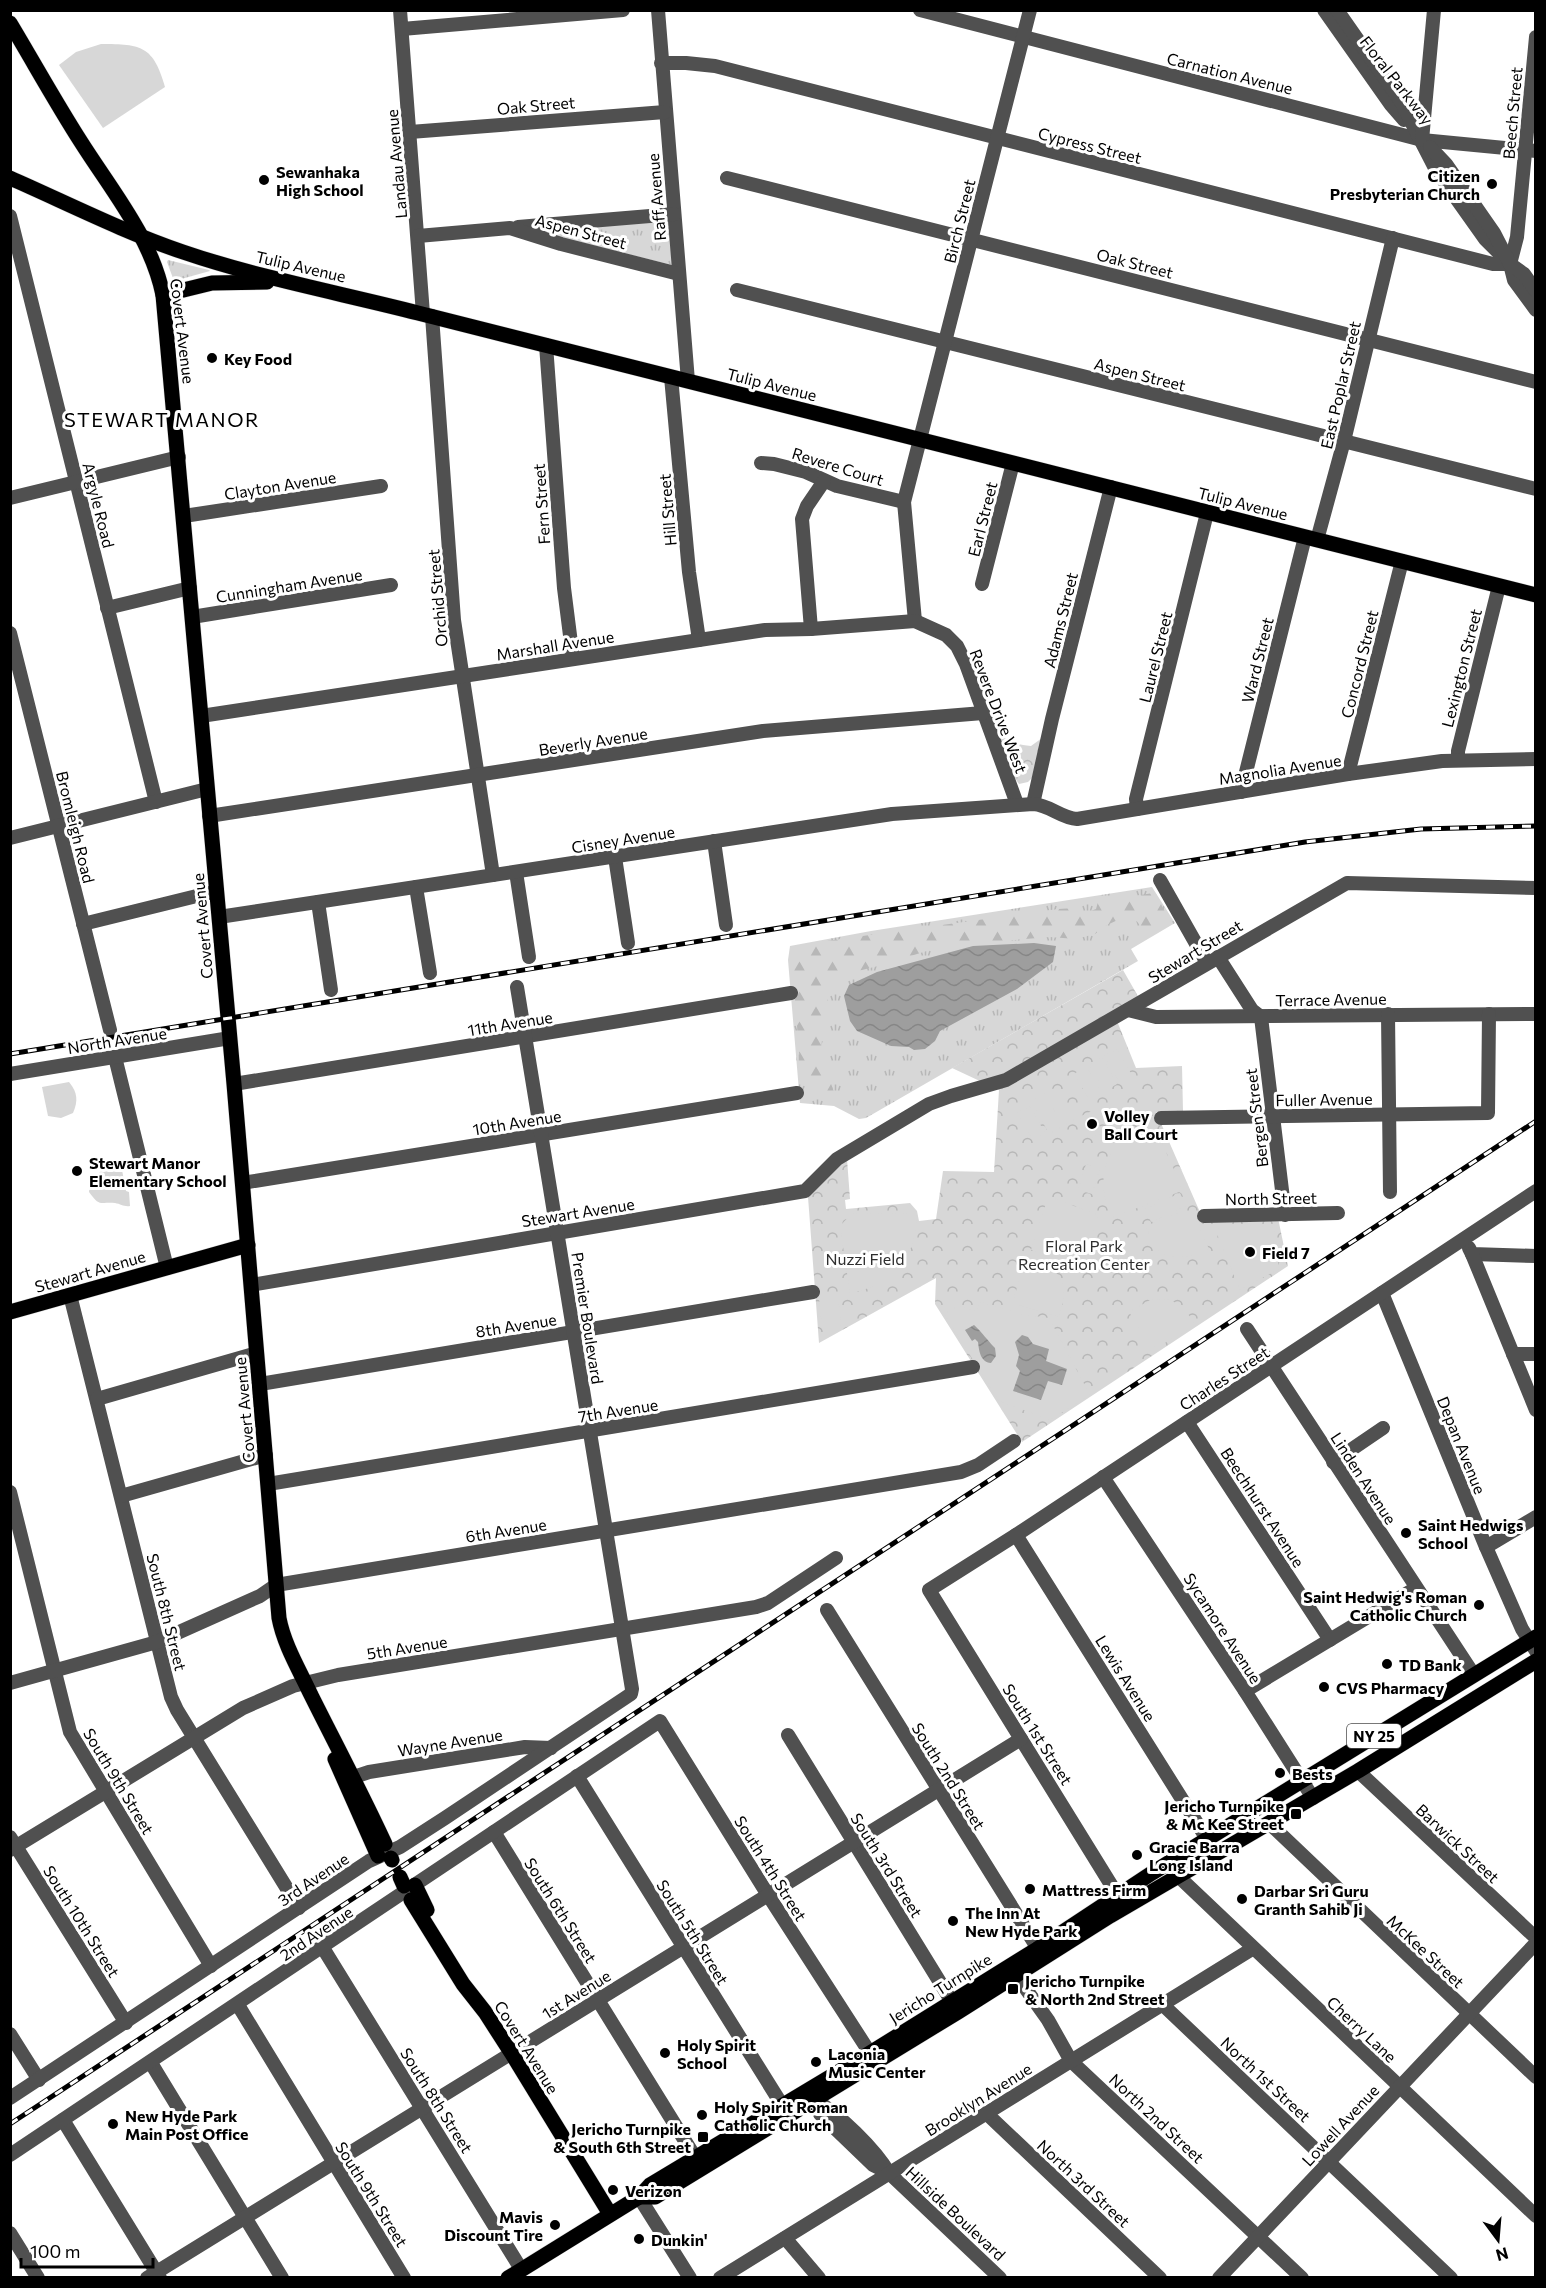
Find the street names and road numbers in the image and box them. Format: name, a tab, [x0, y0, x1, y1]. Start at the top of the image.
street label: Floral Parkway	[1357, 32, 1437, 128]
street label: Carnation Avenue	[1165, 48, 1295, 98]
street label: Beech Street	[1499, 66, 1526, 160]
street label: Oak Street	[496, 92, 576, 118]
street label: Landau Avenue	[382, 109, 410, 219]
street label: Cypress Street	[1036, 123, 1144, 167]
street label: Raff Avenue	[643, 152, 669, 242]
street label: Birch Street	[939, 177, 979, 265]
street label: Aspen Street	[533, 210, 629, 252]
street label: Oak Street	[1095, 244, 1176, 282]
street label: Tulip Avenue	[254, 246, 348, 286]
street label: Covert Avenue	[167, 277, 199, 385]
street label: East Poplar Street	[1316, 319, 1364, 451]
street label: Aspen Street	[1092, 353, 1188, 395]
street label: Tulip Avenue	[725, 364, 819, 404]
street label: Revere Court	[790, 443, 887, 489]
street label: Argyle Road	[79, 460, 119, 550]
street label: Fern Street	[529, 462, 553, 545]
street label: Clayton Avenue	[223, 467, 337, 503]
street label: Hill Street	[654, 473, 680, 547]
street label: Earl Street	[964, 479, 1001, 558]
street label: Tulip Avenue	[1196, 483, 1290, 523]
street label: Orchid Street	[423, 548, 451, 648]
street label: Cunningham Avenue	[214, 564, 364, 606]
street label: Adams Street	[1039, 570, 1081, 670]
street label: Lexington Street	[1437, 606, 1485, 729]
street label: Concord Street	[1336, 608, 1382, 720]
street label: Laurel Street	[1134, 609, 1176, 705]
street label: Ward Street	[1237, 615, 1277, 705]
street label: Marshall Avenue	[495, 626, 615, 664]
street label: Revere Drive West	[967, 646, 1032, 776]
street label: Beverly Avenue	[537, 723, 649, 759]
street label: Magnolia Avenue	[1217, 750, 1343, 788]
street label: Bromleigh Road	[53, 769, 99, 885]
street label: Cisney Avenue	[570, 821, 676, 857]
street label: Covert Avenue	[188, 872, 216, 980]
street label: Stewart Street	[1145, 915, 1246, 986]
street label: Terrace Avenue	[1275, 989, 1387, 1009]
street label: 11th Avenue	[466, 1007, 554, 1039]
street label: North Avenue	[66, 1023, 168, 1057]
street label: Bergen Street	[1240, 1067, 1271, 1169]
street label: Fuller Avenue	[1275, 1089, 1373, 1109]
street label: 10th Avenue	[471, 1106, 563, 1138]
street label: North Street	[1225, 1188, 1318, 1208]
street label: Stewart Avenue	[520, 1194, 636, 1230]
street label: Stewart Avenue	[32, 1246, 148, 1296]
street label: Premier Boulevard	[568, 1251, 608, 1385]
street label: 8th Avenue	[474, 1309, 558, 1341]
street label: Charles Street	[1176, 1342, 1273, 1414]
street label: Covert Avenue	[230, 1356, 258, 1464]
street label: Depan Avenue	[1434, 1393, 1490, 1497]
street label: 7th Avenue	[577, 1394, 659, 1426]
street label: Linden Avenue	[1327, 1429, 1401, 1527]
street label: Beechhurst Avenue	[1217, 1444, 1309, 1570]
street label: 6th Avenue	[464, 1514, 548, 1546]
street label: South 8th Street	[143, 1551, 191, 1673]
street label: Sycamore Avenue	[1180, 1569, 1266, 1687]
street label: 5th Avenue	[365, 1631, 449, 1663]
street label: Lewis Avenue	[1092, 1631, 1160, 1725]
street label: South 1st Street	[999, 1680, 1077, 1788]
street label: South 2nd Street	[909, 1719, 990, 1833]
street label: Wayne Avenue	[396, 1724, 504, 1760]
road number: NY 25	[1347, 1724, 1401, 1748]
street label: South 9th Street	[80, 1725, 158, 1838]
street label: Barwick Street	[1412, 1800, 1504, 1887]
street label: South 3rd Street	[847, 1809, 927, 1921]
street label: South 4th Street	[731, 1812, 811, 1924]
street label: 3rd Avenue	[274, 1849, 352, 1909]
street label: South 6th Street	[521, 1854, 601, 1966]
street label: South 10th Street	[40, 1862, 124, 1981]
street label: South 5th Street	[653, 1876, 733, 1988]
street label: 2nd Avenue	[276, 1902, 356, 1964]
street label: McKee Street	[1383, 1910, 1469, 1992]
street label: Jericho Turnpike	[885, 1949, 995, 2027]
street label: 1st Avenue	[538, 1966, 614, 2022]
street label: Cherry Lane	[1323, 1992, 1401, 2066]
street label: Covert Avenue	[491, 1997, 563, 2097]
street label: North 1st Street	[1217, 2033, 1315, 2126]
street label: South 8th Street	[397, 2044, 477, 2156]
street label: Brooklyn Avenue	[921, 2059, 1035, 2139]
street label: North 2nd Street	[1106, 2069, 1209, 2167]
street label: Lowell Avenue	[1298, 2081, 1382, 2169]
street label: North 3rd Street	[1034, 2135, 1135, 2231]
street label: South 9th Street	[332, 2138, 412, 2250]
street label: Hillside Boulevard	[902, 2162, 1010, 2264]

